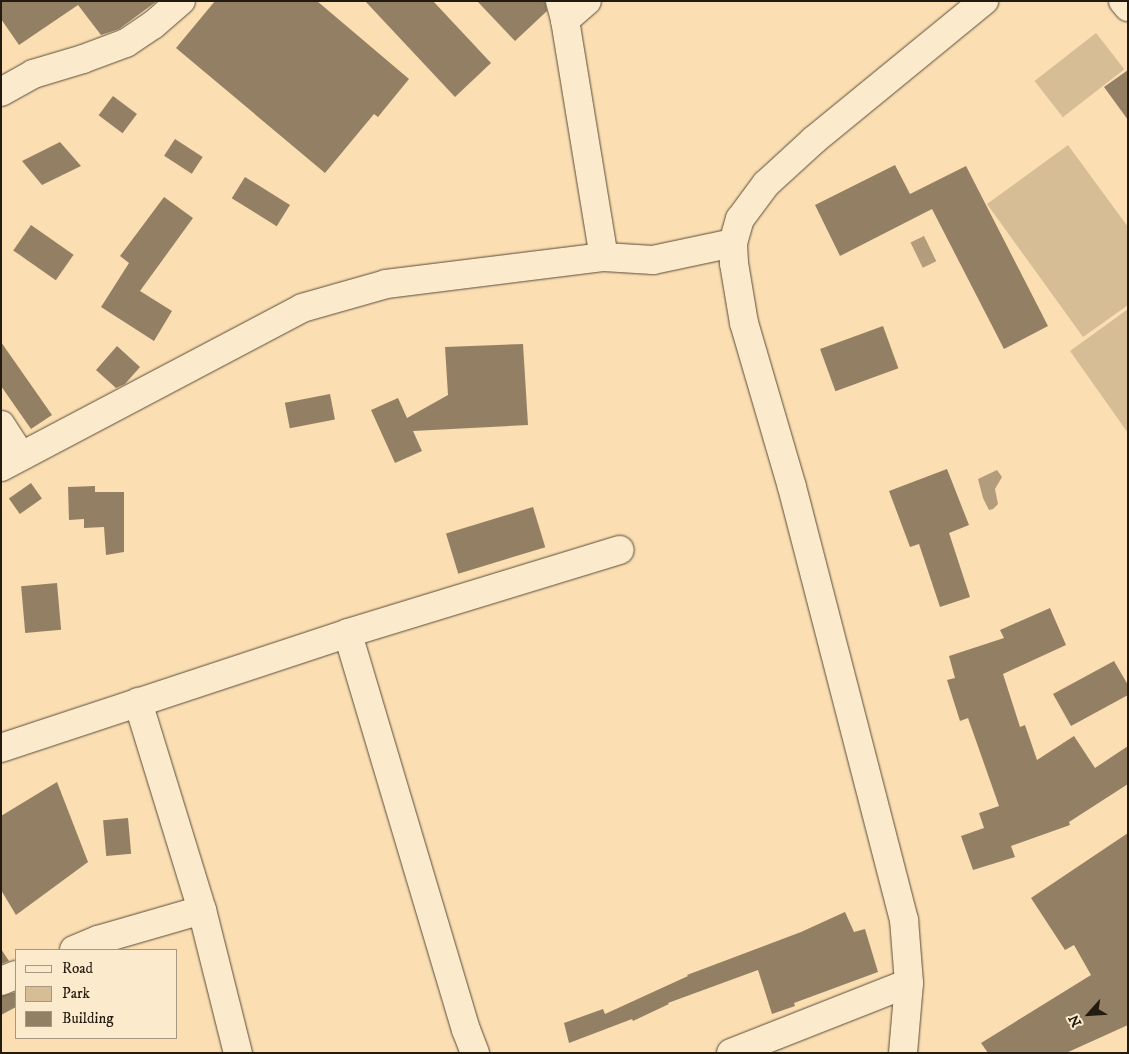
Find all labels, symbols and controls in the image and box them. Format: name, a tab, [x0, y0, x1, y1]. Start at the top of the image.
legend	[15, 949, 178, 1039]
text: Road	[62, 959, 93, 978]
text: Park	[62, 984, 90, 1003]
north arrow	[1064, 989, 1114, 1039]
text: Building	[62, 1009, 114, 1028]
text: N	[1065, 1011, 1086, 1030]

